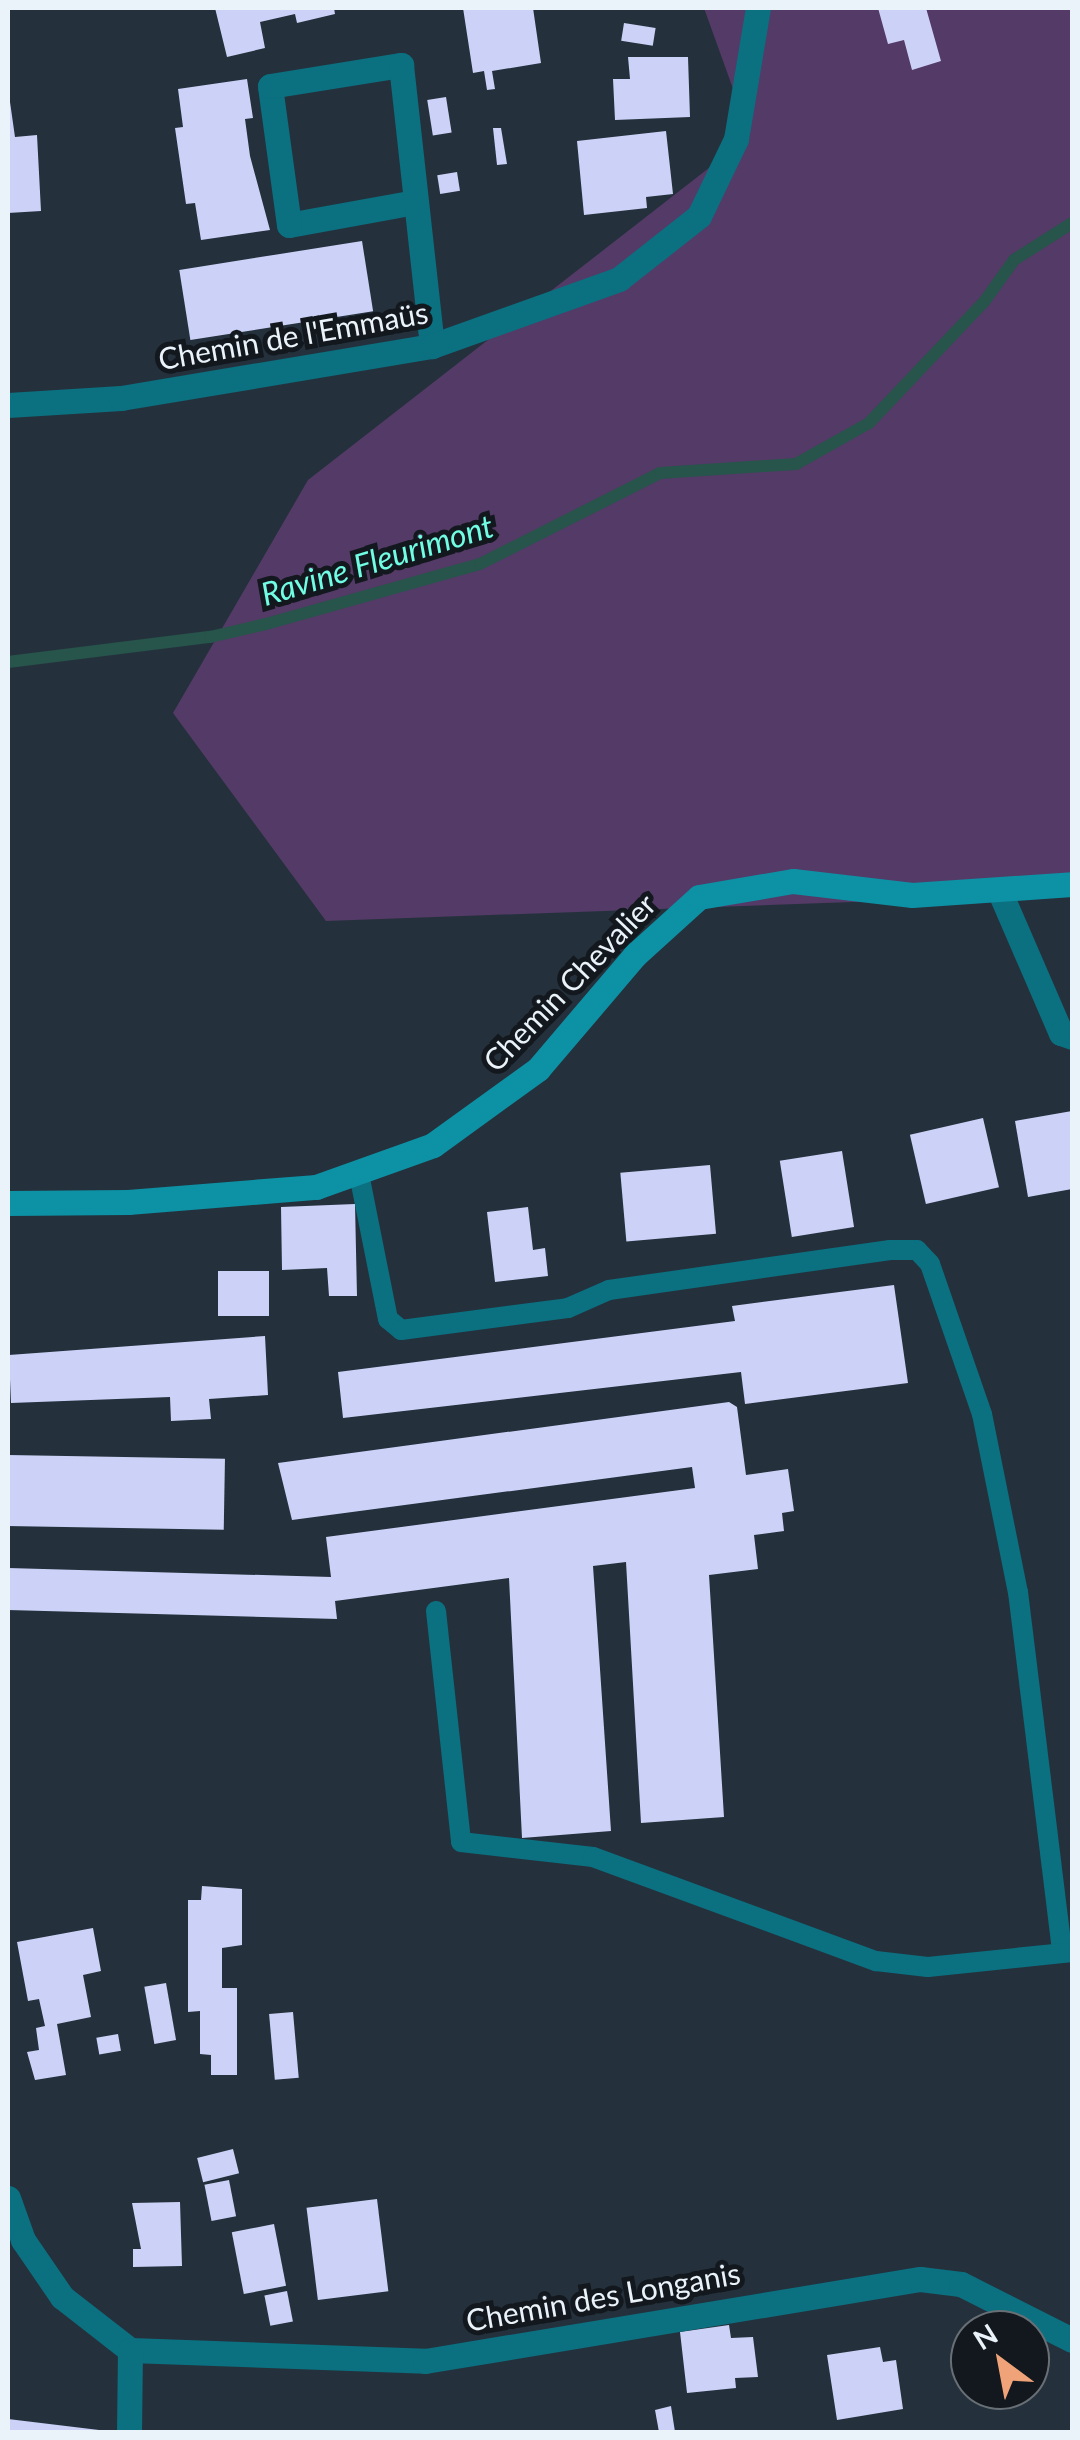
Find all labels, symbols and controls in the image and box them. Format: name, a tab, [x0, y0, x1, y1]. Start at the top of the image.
street label: Chemin de l'Emmaüs	[155, 294, 431, 376]
water label: Ravine Fleurimont	[256, 506, 498, 614]
street label: Chemin Chevalier	[475, 886, 663, 1078]
street label: Chemin des Longanis	[463, 2254, 743, 2338]
north arrow	[950, 2310, 1050, 2410]
text: N	[967, 2316, 1003, 2356]

